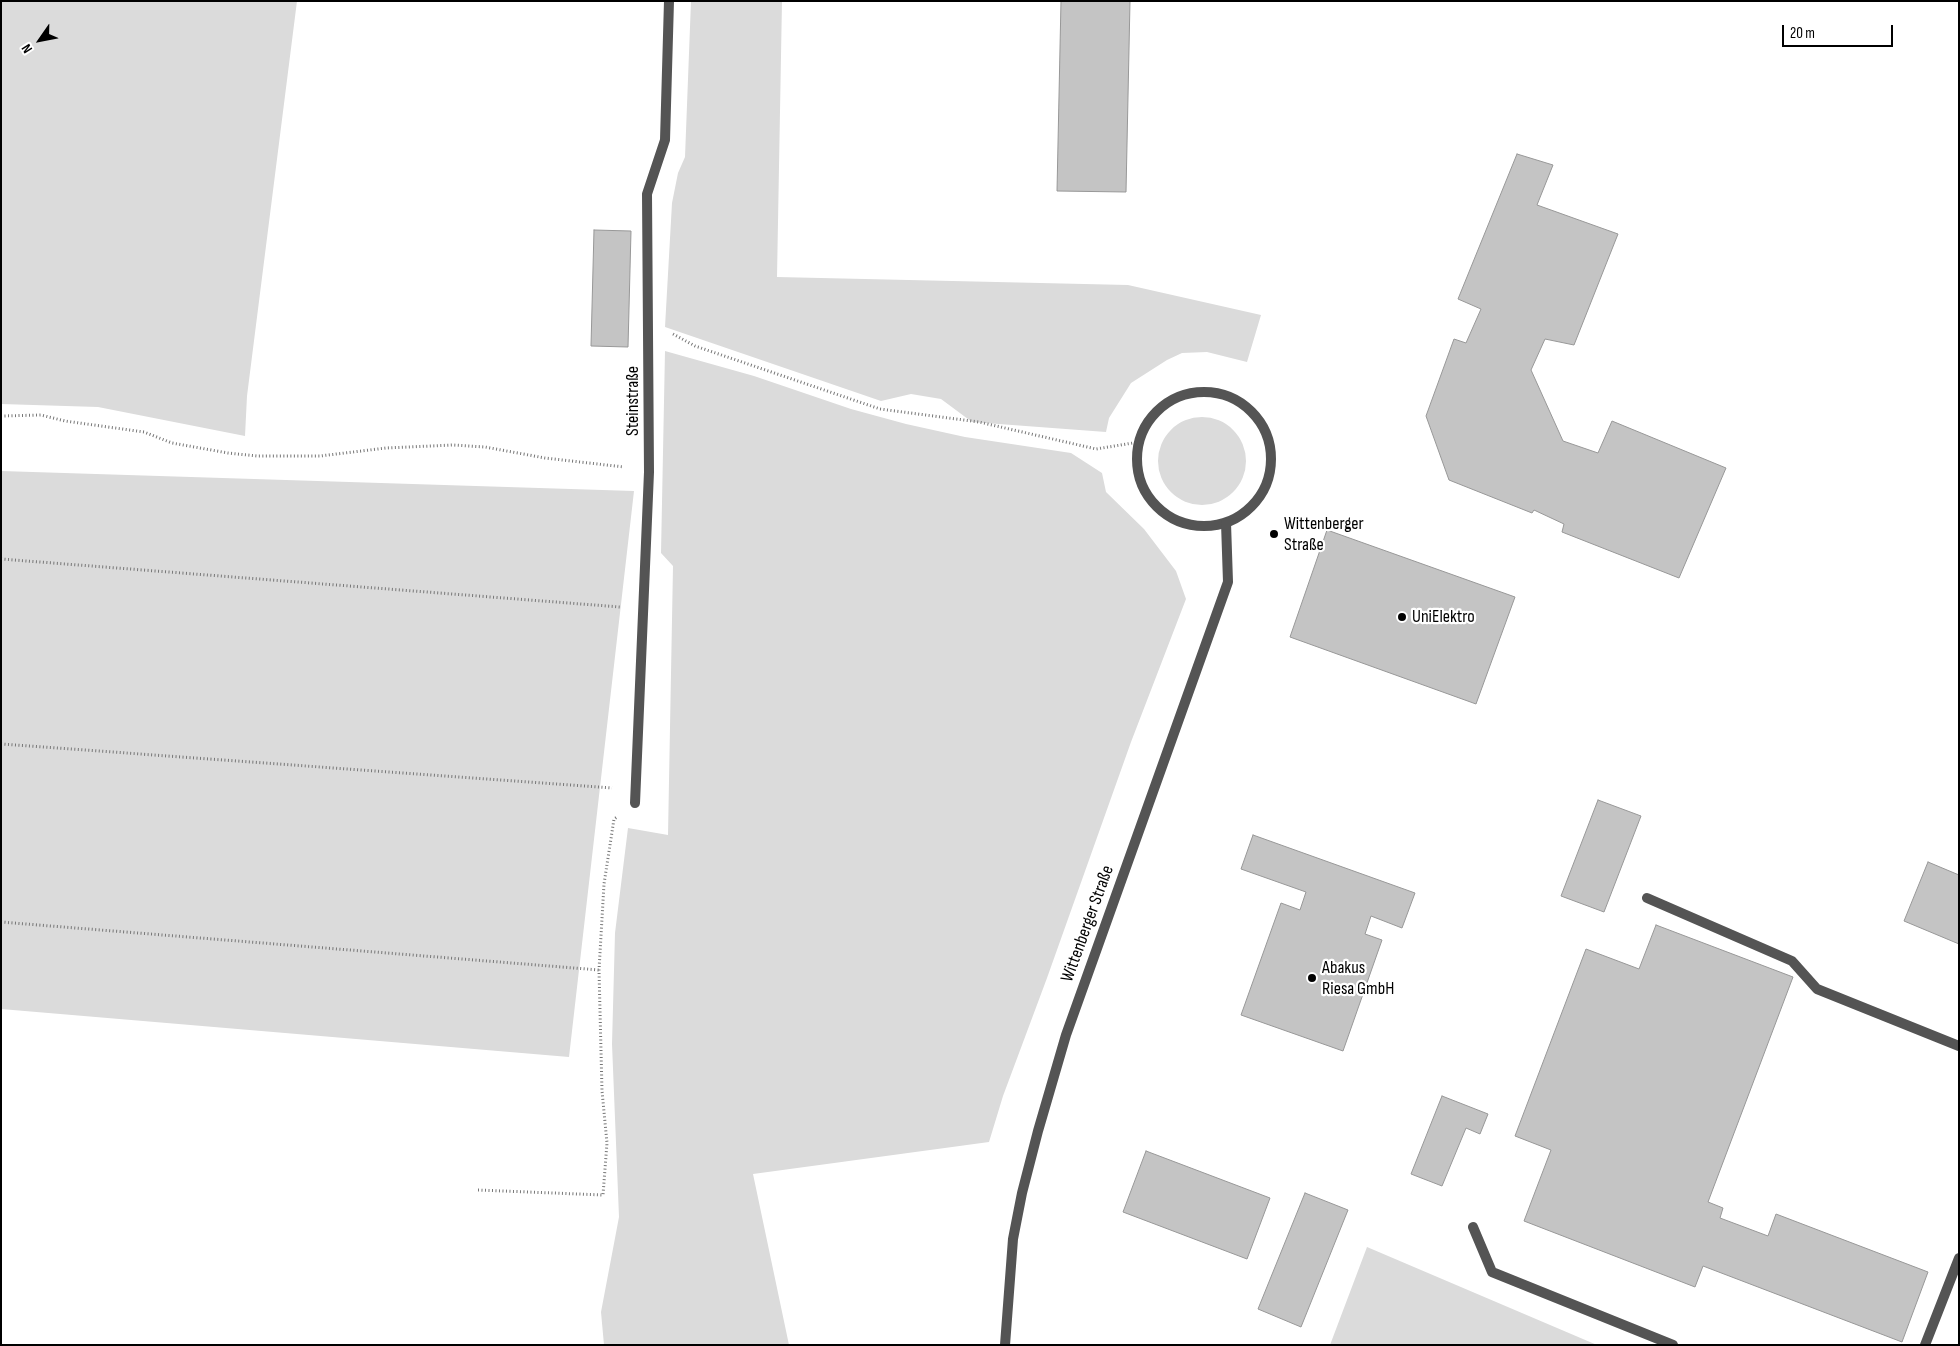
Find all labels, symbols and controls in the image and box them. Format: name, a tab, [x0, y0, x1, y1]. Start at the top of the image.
north arrow	[15, 15, 65, 65]
scale bar	[1785, 15, 1896, 47]
text: 20 m	[1790, 24, 1815, 43]
text: N	[18, 41, 36, 56]
street label: Steinstraße	[622, 366, 644, 436]
place label: Wittenberger Straße	[1284, 513, 1364, 556]
marker: Wittenberger Straße	[1268, 528, 1280, 540]
place label: UniElektro	[1412, 606, 1475, 628]
marker: UniElektro	[1396, 611, 1408, 623]
street label: Wittenberger Straße	[1057, 863, 1119, 985]
place label: Abakus Riesa GmbH	[1322, 957, 1394, 1000]
marker: Abakus Riesa GmbH	[1306, 972, 1318, 984]

